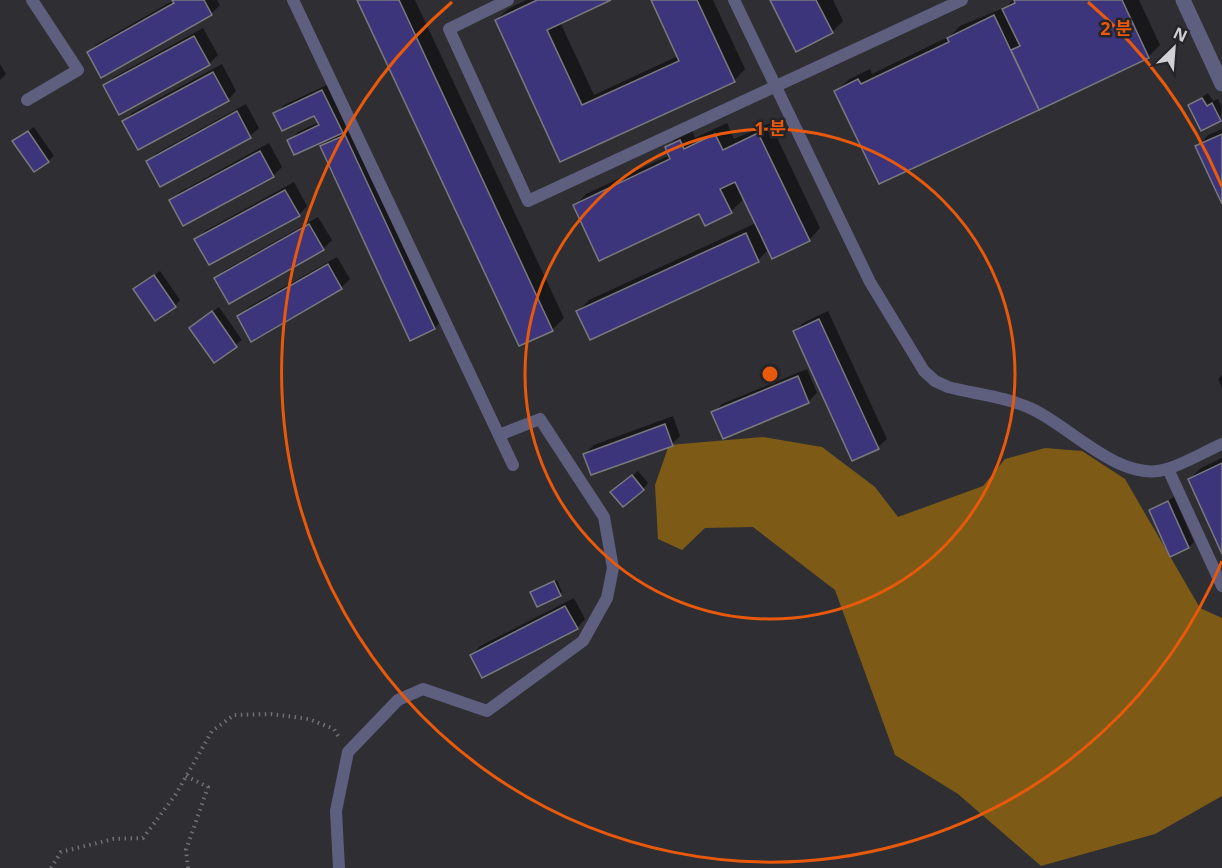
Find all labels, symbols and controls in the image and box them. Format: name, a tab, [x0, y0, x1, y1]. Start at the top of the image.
text: 2 분	[1100, 16, 1132, 40]
north arrow	[1144, 18, 1204, 78]
text: N	[1170, 22, 1191, 47]
text: 1 분	[754, 116, 786, 140]
centre of rings	[760, 364, 780, 384]

